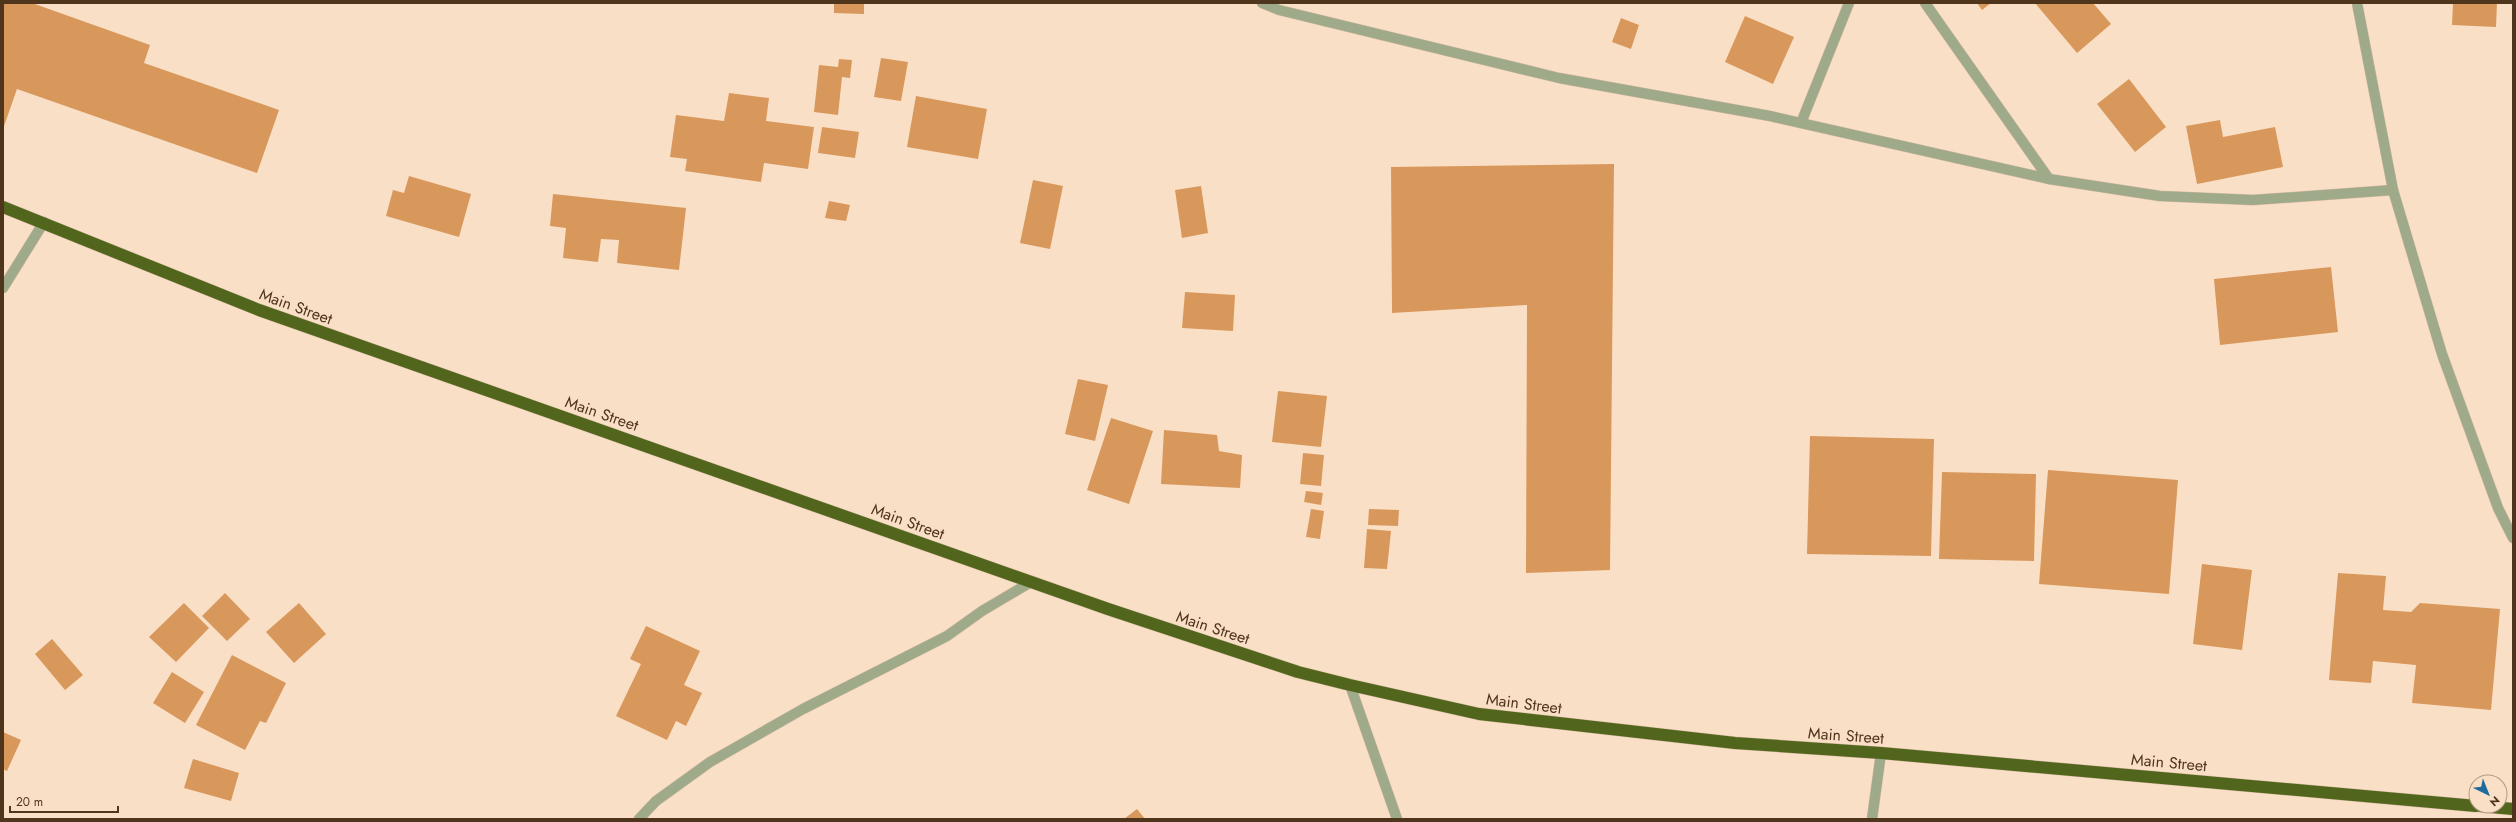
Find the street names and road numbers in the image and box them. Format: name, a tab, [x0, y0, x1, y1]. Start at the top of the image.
street label: Main Street	[256, 283, 336, 330]
street label: Main Street	[562, 390, 642, 437]
street label: Main Street	[868, 498, 948, 545]
street label: Main Street	[1173, 605, 1253, 650]
street label: Main Street	[1485, 687, 1563, 720]
street label: Main Street	[1807, 721, 1885, 750]
street label: Main Street	[2130, 748, 2208, 777]

